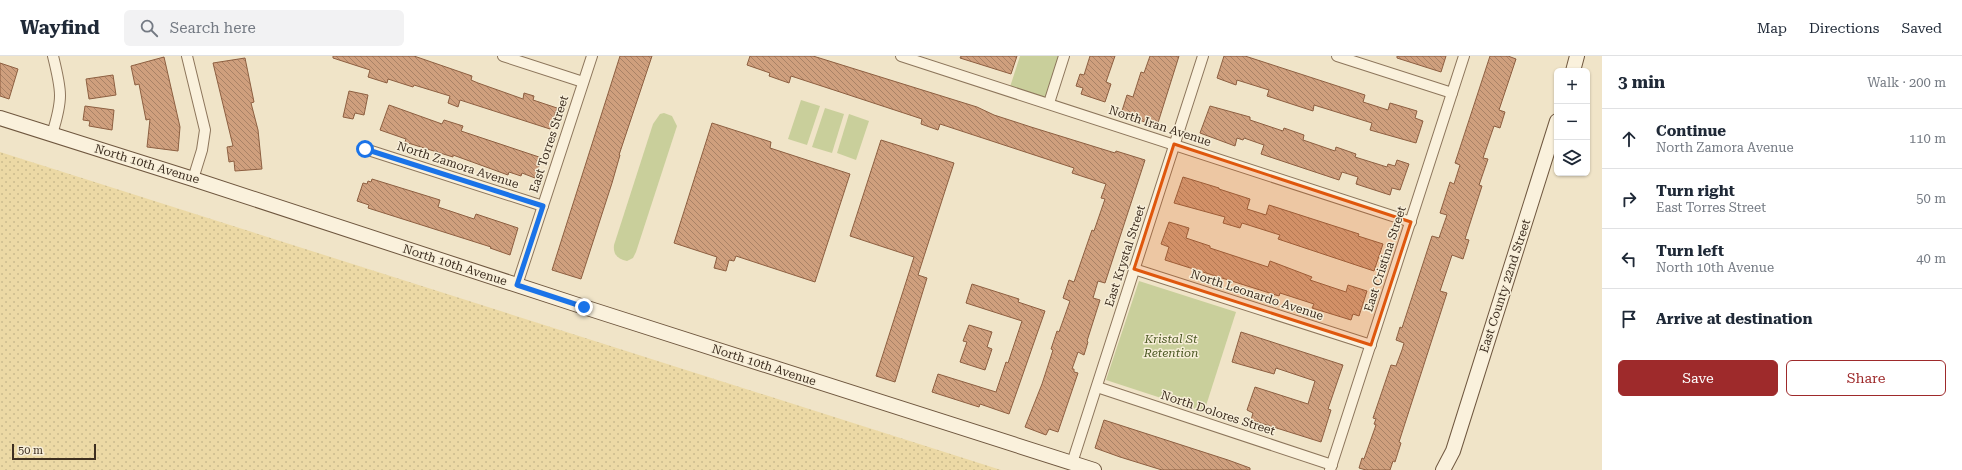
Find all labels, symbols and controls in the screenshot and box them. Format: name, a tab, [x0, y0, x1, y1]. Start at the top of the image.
search box	[124, 10, 404, 46]
text: Wayfind	[20, 16, 100, 39]
icon: search	[138, 17, 160, 39]
text: Search here	[170, 19, 256, 37]
text: Map	[1757, 20, 1787, 36]
text: Directions	[1809, 20, 1879, 36]
text: Saved	[1901, 20, 1942, 36]
map controls	[1554, 68, 1590, 176]
button: +	[1554, 68, 1590, 104]
text: 3 min	[1618, 72, 1665, 92]
text: Walk · 200 m	[1867, 75, 1946, 90]
street label: East Torres Street	[527, 93, 572, 194]
street label: North Iran Avenue	[1107, 103, 1213, 149]
button: −	[1554, 104, 1590, 140]
text: Continue	[1656, 122, 1726, 140]
icon: ahead	[1618, 128, 1640, 150]
text: 110 m	[1909, 131, 1946, 146]
street label: North Zamora Avenue	[395, 139, 521, 191]
route start	[356, 140, 374, 158]
button: layers	[1554, 140, 1590, 176]
text: North Zamora Avenue	[1656, 140, 1794, 155]
street label: North 10th Avenue	[93, 141, 202, 187]
text: Turn right	[1656, 182, 1735, 200]
icon: right	[1618, 188, 1640, 210]
text: 50 m	[1916, 191, 1946, 206]
text: East Torres Street	[1656, 200, 1766, 215]
street label: East Krystal Street	[1102, 203, 1148, 309]
street label: East Cristina Street	[1361, 204, 1409, 314]
street label: East County 22nd Street	[1477, 217, 1533, 355]
street label: North 10th Avenue	[401, 242, 509, 289]
text: Turn left	[1656, 242, 1724, 260]
icon: left	[1618, 248, 1640, 270]
text: 40 m	[1916, 251, 1946, 266]
text: North 10th Avenue	[1656, 260, 1774, 275]
street label: North Leonardo Avenue	[1189, 267, 1326, 323]
route end	[575, 298, 593, 316]
icon: arrive	[1618, 308, 1640, 330]
text: Arrive at destination	[1656, 310, 1812, 328]
park label: Kristal St Retention	[1143, 332, 1198, 360]
street label: North 10th Avenue	[710, 342, 818, 389]
button: Save	[1618, 360, 1778, 396]
button: Share	[1786, 360, 1946, 396]
street label: North Dolores Street	[1159, 388, 1278, 438]
scale bar	[12, 442, 96, 461]
text: 50 m	[18, 444, 43, 457]

